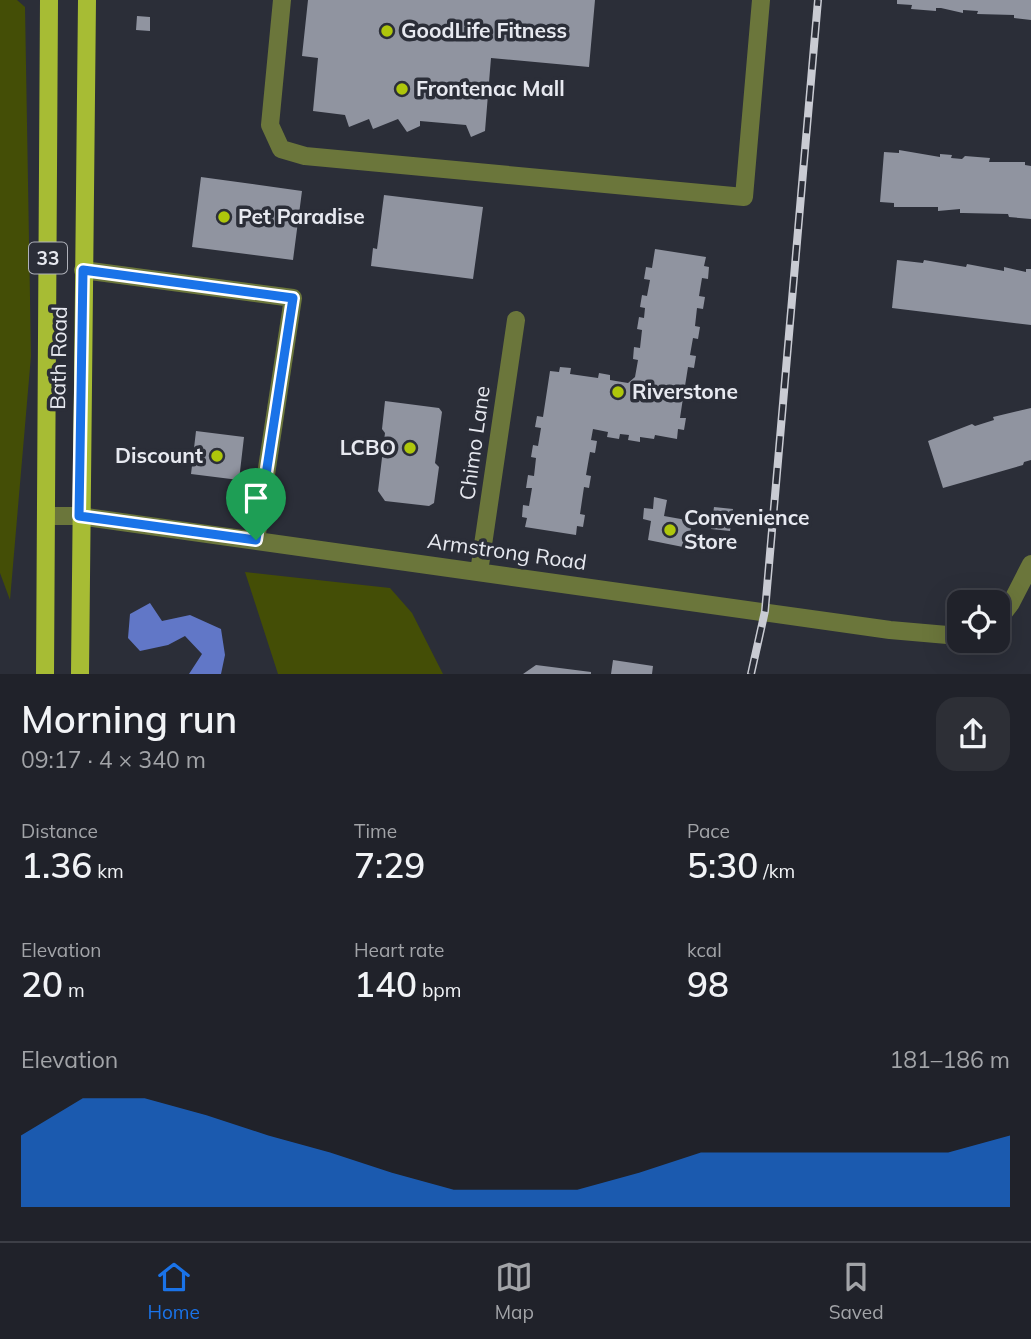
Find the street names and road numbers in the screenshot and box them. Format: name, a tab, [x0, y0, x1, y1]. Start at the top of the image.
road number: 33	[29, 242, 67, 274]
street label: Bath Road	[44, 306, 72, 410]
street label: Chimo Lane	[453, 384, 495, 502]
street label: Armstrong Road	[426, 527, 588, 575]

